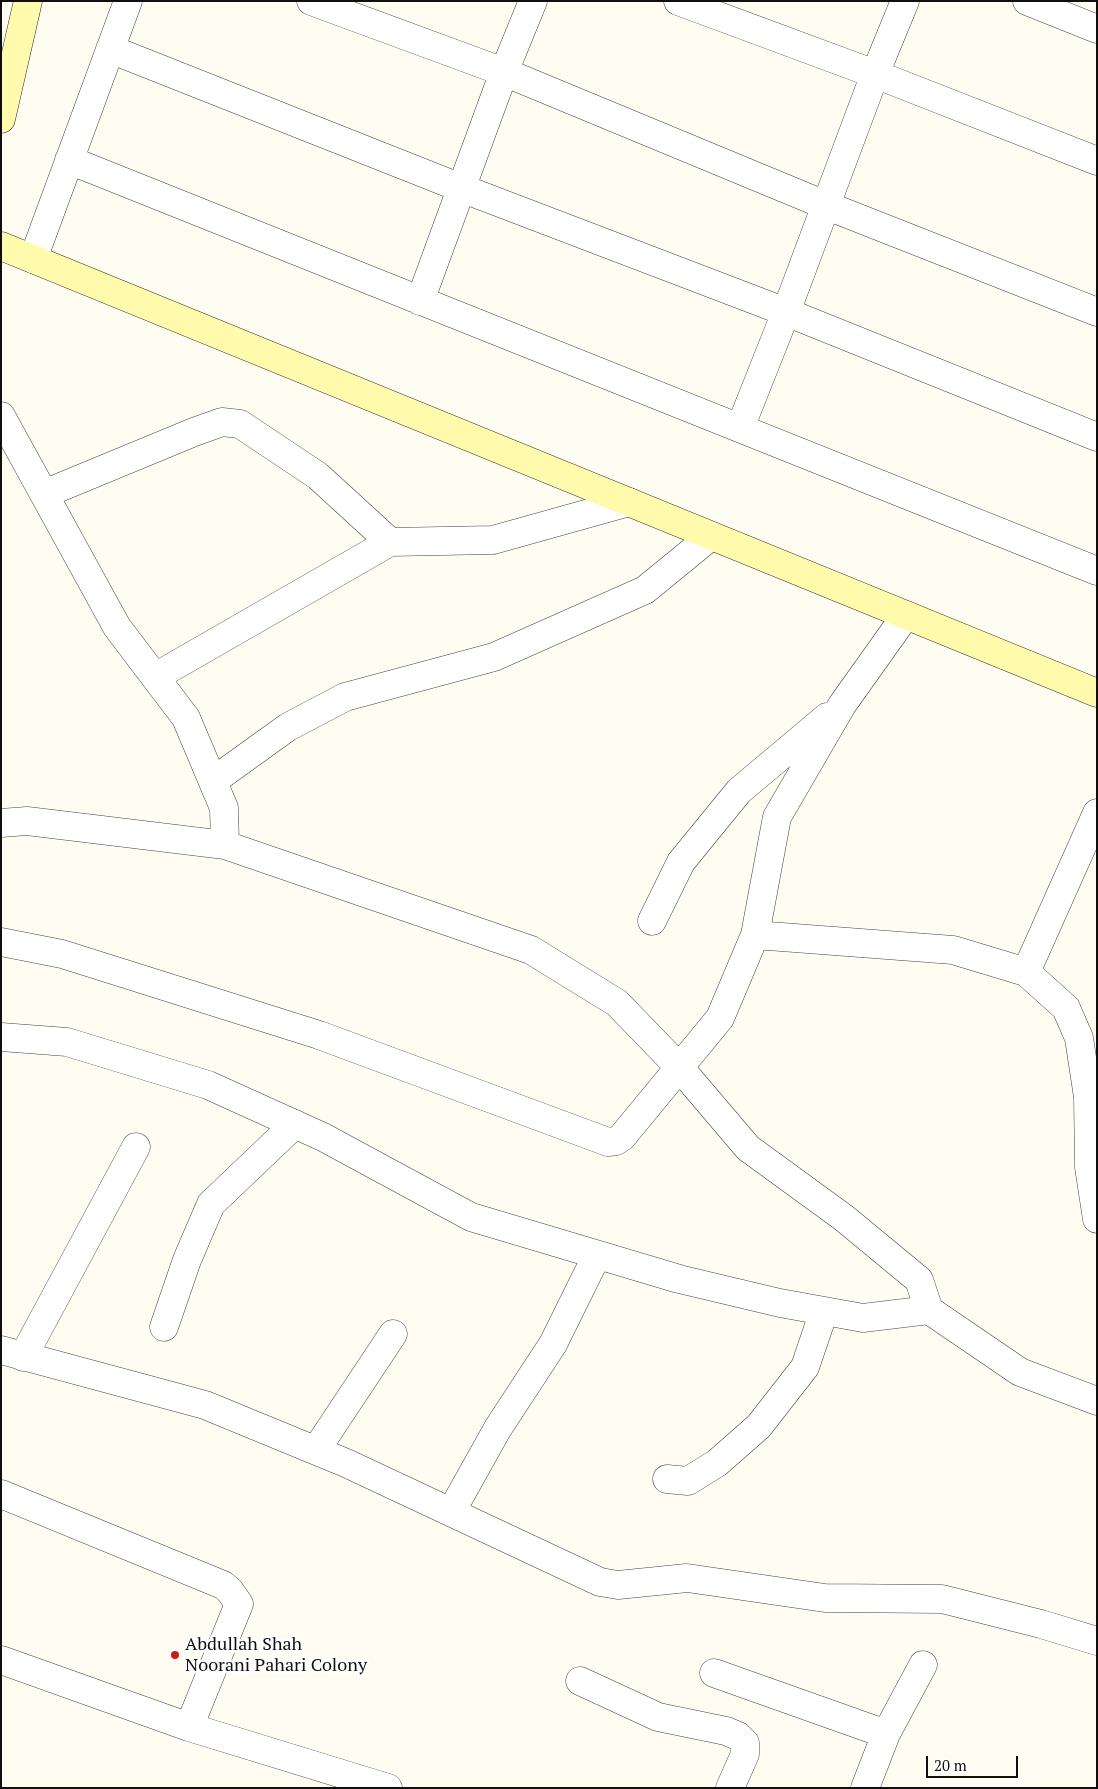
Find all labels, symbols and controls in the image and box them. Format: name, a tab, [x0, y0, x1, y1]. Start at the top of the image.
place label: Abdullah Shah Noorani Pahari Colony	[185, 1634, 367, 1676]
marker: Abdullah Shah Noorani Pahari Colony	[169, 1649, 181, 1661]
scale bar	[928, 1746, 1020, 1778]
text: 20 m	[934, 1755, 967, 1775]

